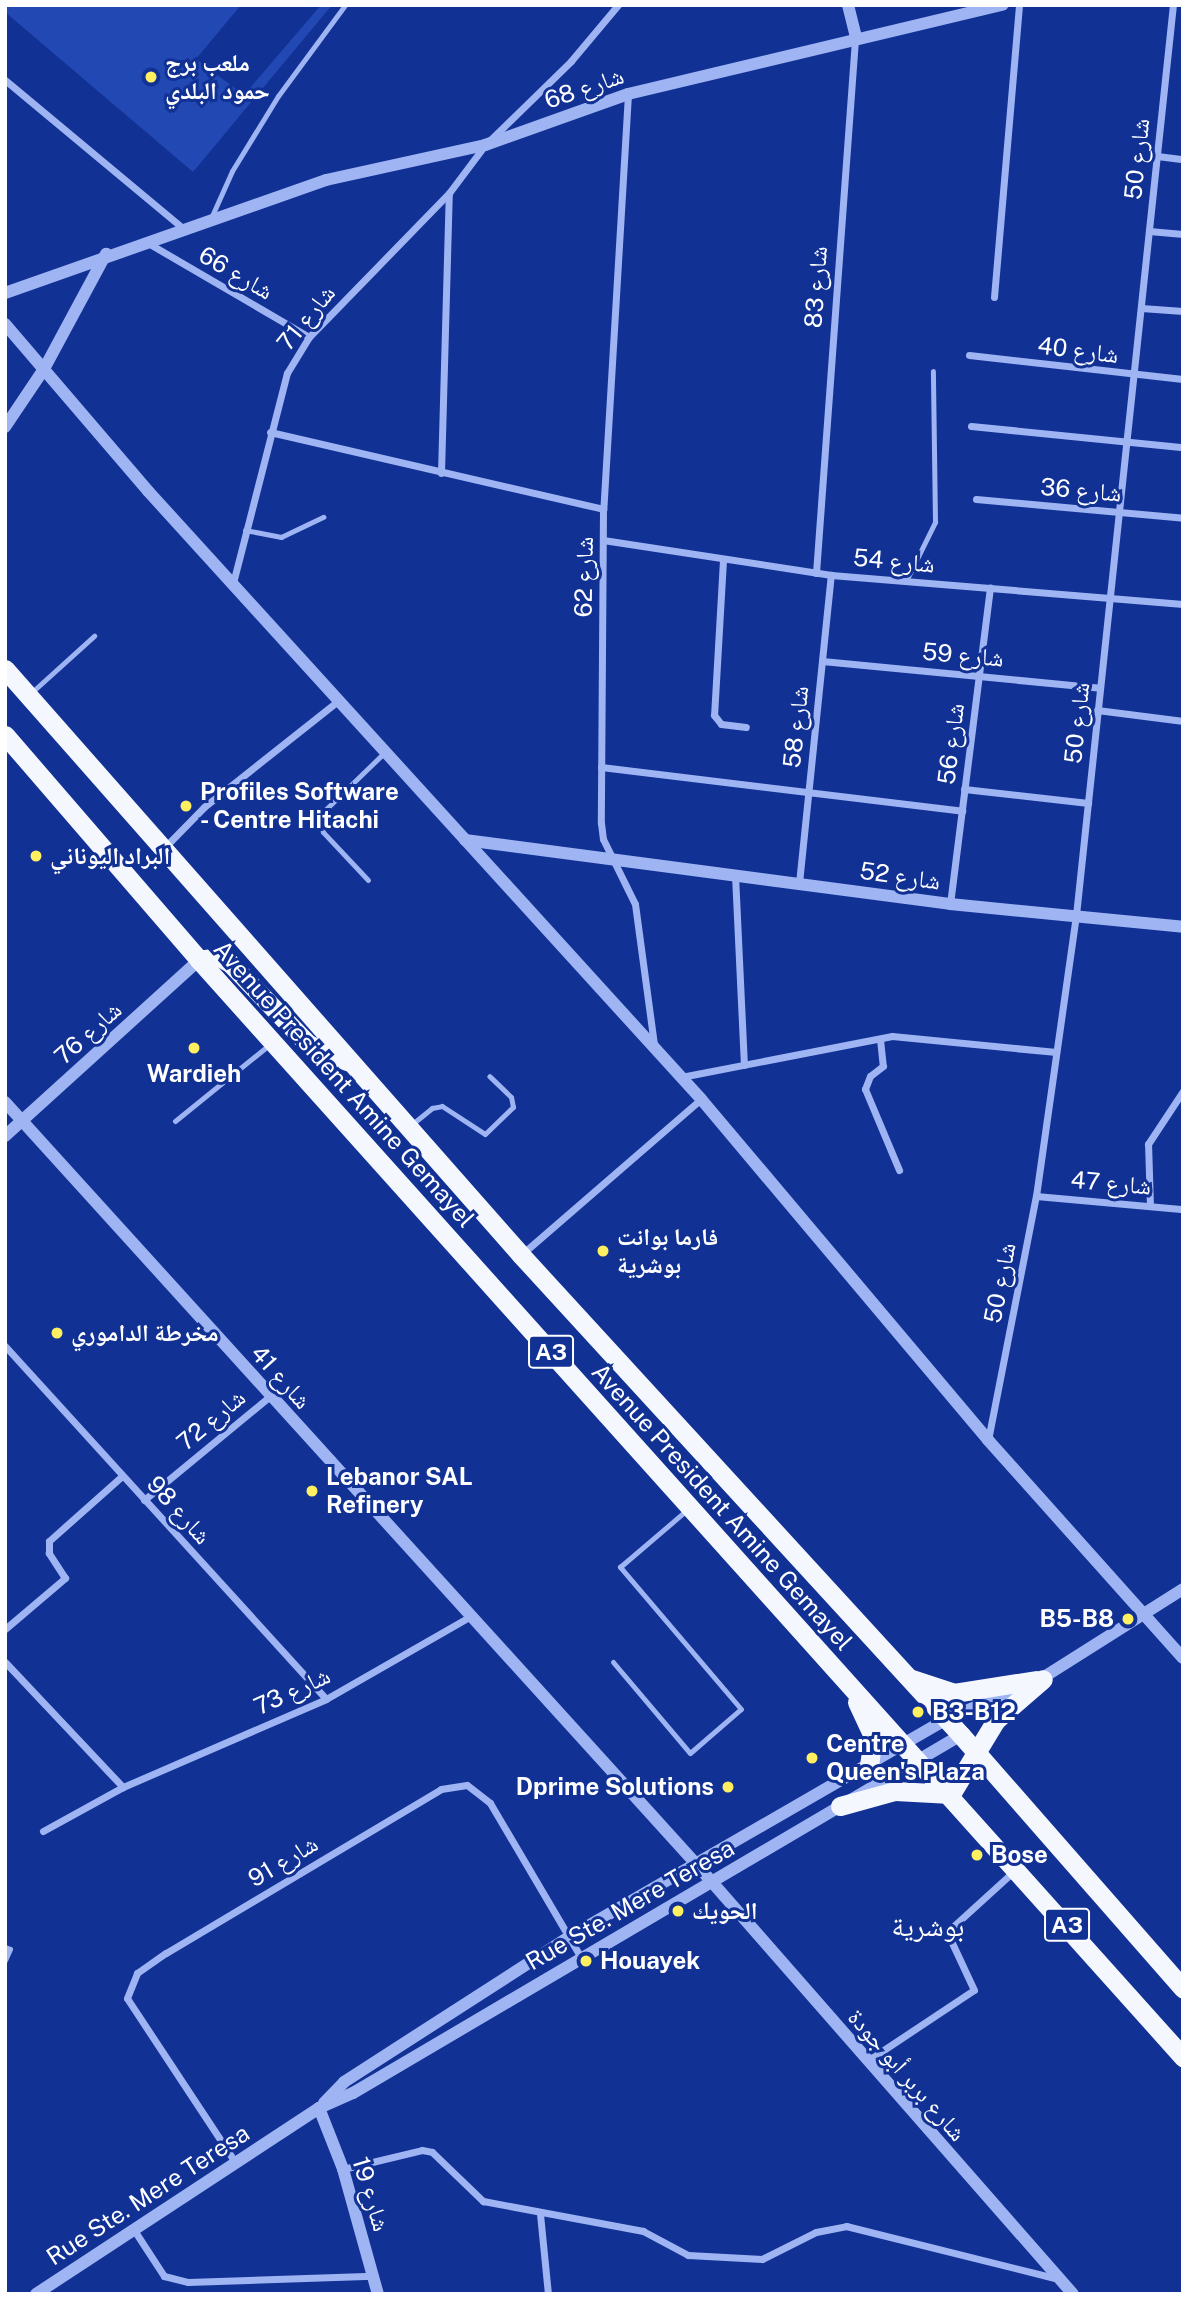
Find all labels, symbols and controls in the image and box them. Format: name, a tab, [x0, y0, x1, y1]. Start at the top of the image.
place label: ملعب برج حمود البلدي	[165, 49, 270, 105]
street label: شارع 68	[541, 61, 627, 115]
marker: ملعب برج حمود البلدي	[143, 69, 159, 85]
street label: شارع 50	[1118, 117, 1156, 201]
street label: شارع 66	[194, 240, 278, 306]
street label: شارع 83	[799, 245, 833, 329]
street label: شارع 71	[271, 279, 341, 357]
street label: شارع 40	[1036, 331, 1120, 369]
street label: شارع 36	[1039, 472, 1123, 508]
street label: شارع 62	[569, 536, 599, 618]
street label: شارع 54	[852, 543, 936, 579]
street label: شارع 59	[921, 637, 1005, 673]
street label: شارع 50	[1058, 681, 1096, 765]
street label: شارع 58	[777, 685, 815, 769]
street label: شارع 56	[932, 702, 970, 786]
place label: Profiles Software - Centre Hitachi	[200, 778, 399, 834]
marker: Profiles Software - Centre Hitachi	[178, 798, 194, 814]
place label: البراد اليوناني	[50, 842, 170, 870]
marker: البراد اليوناني	[28, 848, 44, 864]
street label: شارع 52	[858, 856, 942, 896]
street label: Avenue President Amine Gemayel	[207, 935, 481, 1233]
street label: شارع 76	[49, 995, 127, 1071]
marker: Wardieh	[186, 1040, 202, 1056]
place label: Wardieh	[147, 1060, 241, 1088]
street label: شارع 47	[1069, 1165, 1153, 1201]
place label: فارما بوانت بوشرية	[617, 1223, 718, 1279]
street label: شارع 50	[978, 1240, 1022, 1326]
marker: فارما بوانت بوشرية	[595, 1243, 611, 1259]
place label: مخرطة الداموري	[71, 1319, 219, 1347]
marker: مخرطة الداموري	[49, 1325, 65, 1341]
road number: A3	[526, 1332, 576, 1372]
street label: شارع 41	[245, 1339, 317, 1415]
street label: Avenue President Amine Gemayel	[585, 1358, 859, 1656]
street label: شارع 72	[171, 1383, 251, 1457]
place label: Lebanor SAL Refinery	[326, 1463, 473, 1519]
street label: شارع 98	[141, 1470, 217, 1550]
marker: Lebanor SAL Refinery	[304, 1483, 320, 1499]
place label: B5-B8	[1039, 1605, 1114, 1633]
marker: B5-B8	[1120, 1611, 1136, 1627]
street label: شارع 73	[249, 1661, 335, 1721]
place label: B3-B12	[932, 1698, 1016, 1726]
marker: B3-B12	[910, 1704, 926, 1720]
place label: Centre Queen's Plaza	[826, 1730, 985, 1786]
marker: Centre Queen's Plaza	[804, 1750, 820, 1766]
place label: Dprime Solutions	[516, 1773, 714, 1801]
marker: Dprime Solutions	[720, 1779, 736, 1795]
street label: شارع 91	[243, 1829, 323, 1893]
street label: Rue Ste. Mere Teresa	[520, 1833, 740, 1977]
place label: Bose	[991, 1841, 1048, 1869]
marker: Bose	[969, 1847, 985, 1863]
place label: الحويك	[692, 1897, 758, 1925]
marker: الحويك	[670, 1903, 686, 1919]
road number: A3	[1042, 1906, 1092, 1944]
district label: بوشرية	[892, 1909, 964, 1943]
place label: Houayek	[600, 1947, 700, 1975]
marker: Houayek	[578, 1953, 594, 1969]
street label: شارع بربر أبو جودة	[842, 2003, 972, 2147]
street label: Rue Ste. Mere Teresa	[41, 2119, 255, 2271]
street label: شارع 19	[346, 2153, 396, 2235]

